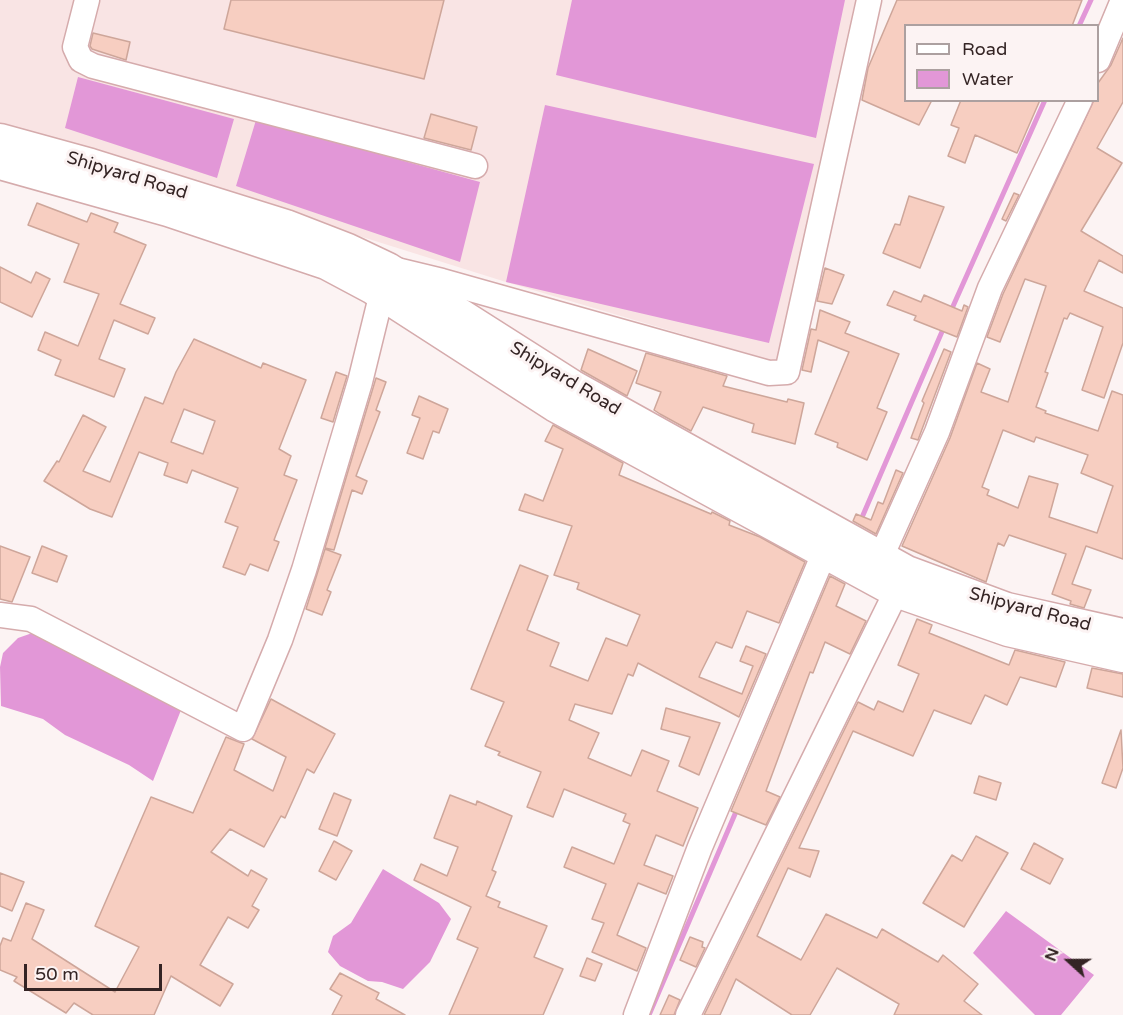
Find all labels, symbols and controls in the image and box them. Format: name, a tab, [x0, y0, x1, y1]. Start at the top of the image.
legend	[904, 24, 1099, 102]
text: Road	[962, 38, 1007, 60]
text: Water	[962, 68, 1013, 90]
street label: Shipyard Road	[64, 147, 190, 205]
street label: Shipyard Road	[506, 338, 624, 420]
street label: Shipyard Road	[967, 583, 1093, 637]
north arrow	[1039, 931, 1099, 991]
text: N	[1041, 945, 1064, 964]
scale bar	[27, 952, 165, 990]
text: 50 m	[35, 963, 79, 985]

